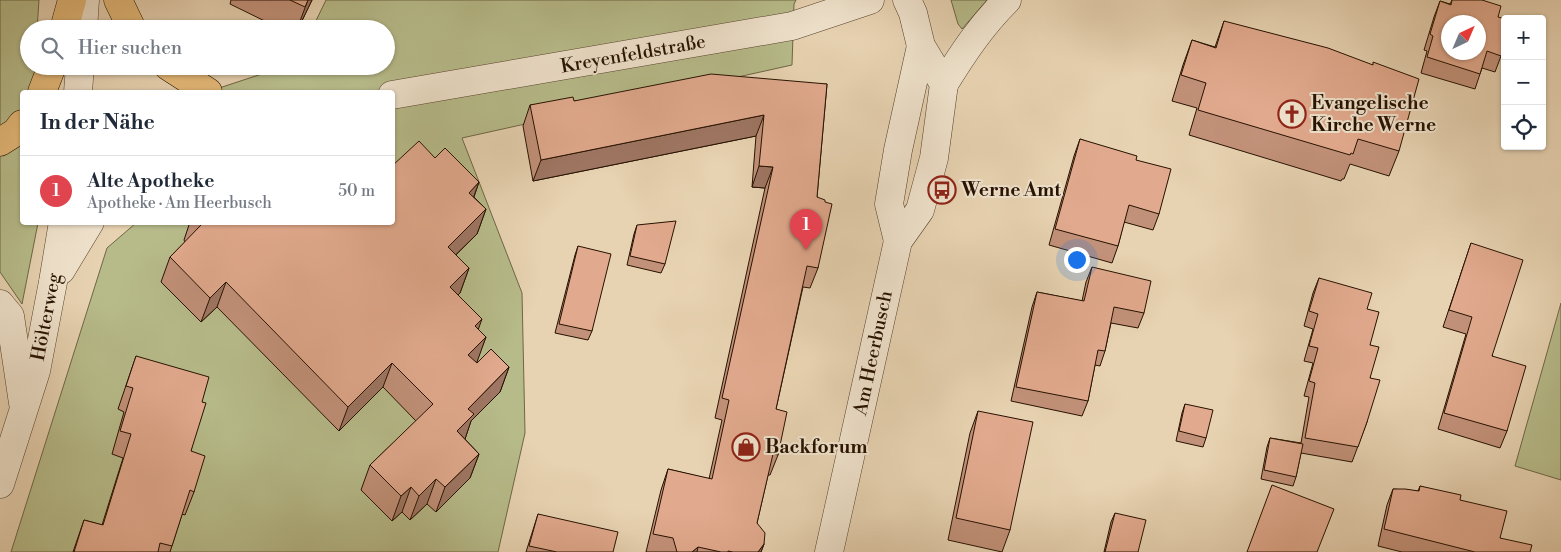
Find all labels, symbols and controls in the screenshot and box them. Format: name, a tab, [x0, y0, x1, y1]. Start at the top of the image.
north arrow	[1441, 15, 1486, 60]
map controls	[1501, 15, 1546, 150]
button: +	[1501, 15, 1546, 60]
search box	[20, 20, 395, 75]
street label: Kreyenfeldstraße	[559, 29, 707, 79]
icon: search	[38, 34, 66, 62]
text: Hier suchen	[78, 36, 182, 60]
button: −	[1501, 60, 1546, 105]
place label: Evangelische Kirche Werne	[1311, 91, 1436, 137]
church icon: Evangelische Kirche Werne	[1277, 99, 1307, 129]
button: locate	[1501, 105, 1546, 150]
text: In der Nähe	[40, 110, 155, 136]
text: Alte Apotheke	[87, 169, 214, 193]
bus stop icon: Werne Amt	[927, 175, 957, 205]
place label: Werne Amt	[960, 178, 1061, 202]
text: 1	[52, 181, 60, 201]
text: 50 m	[338, 181, 375, 201]
text: Apotheke · Am Heerbusch	[87, 193, 272, 213]
pin: 1	[790, 209, 822, 250]
your location	[1064, 247, 1090, 273]
street label: Hölterweg	[26, 271, 66, 363]
street label: Am Heerbusch	[848, 288, 898, 418]
shop icon: Backforum	[731, 432, 761, 462]
place label: Backforum	[765, 435, 868, 459]

